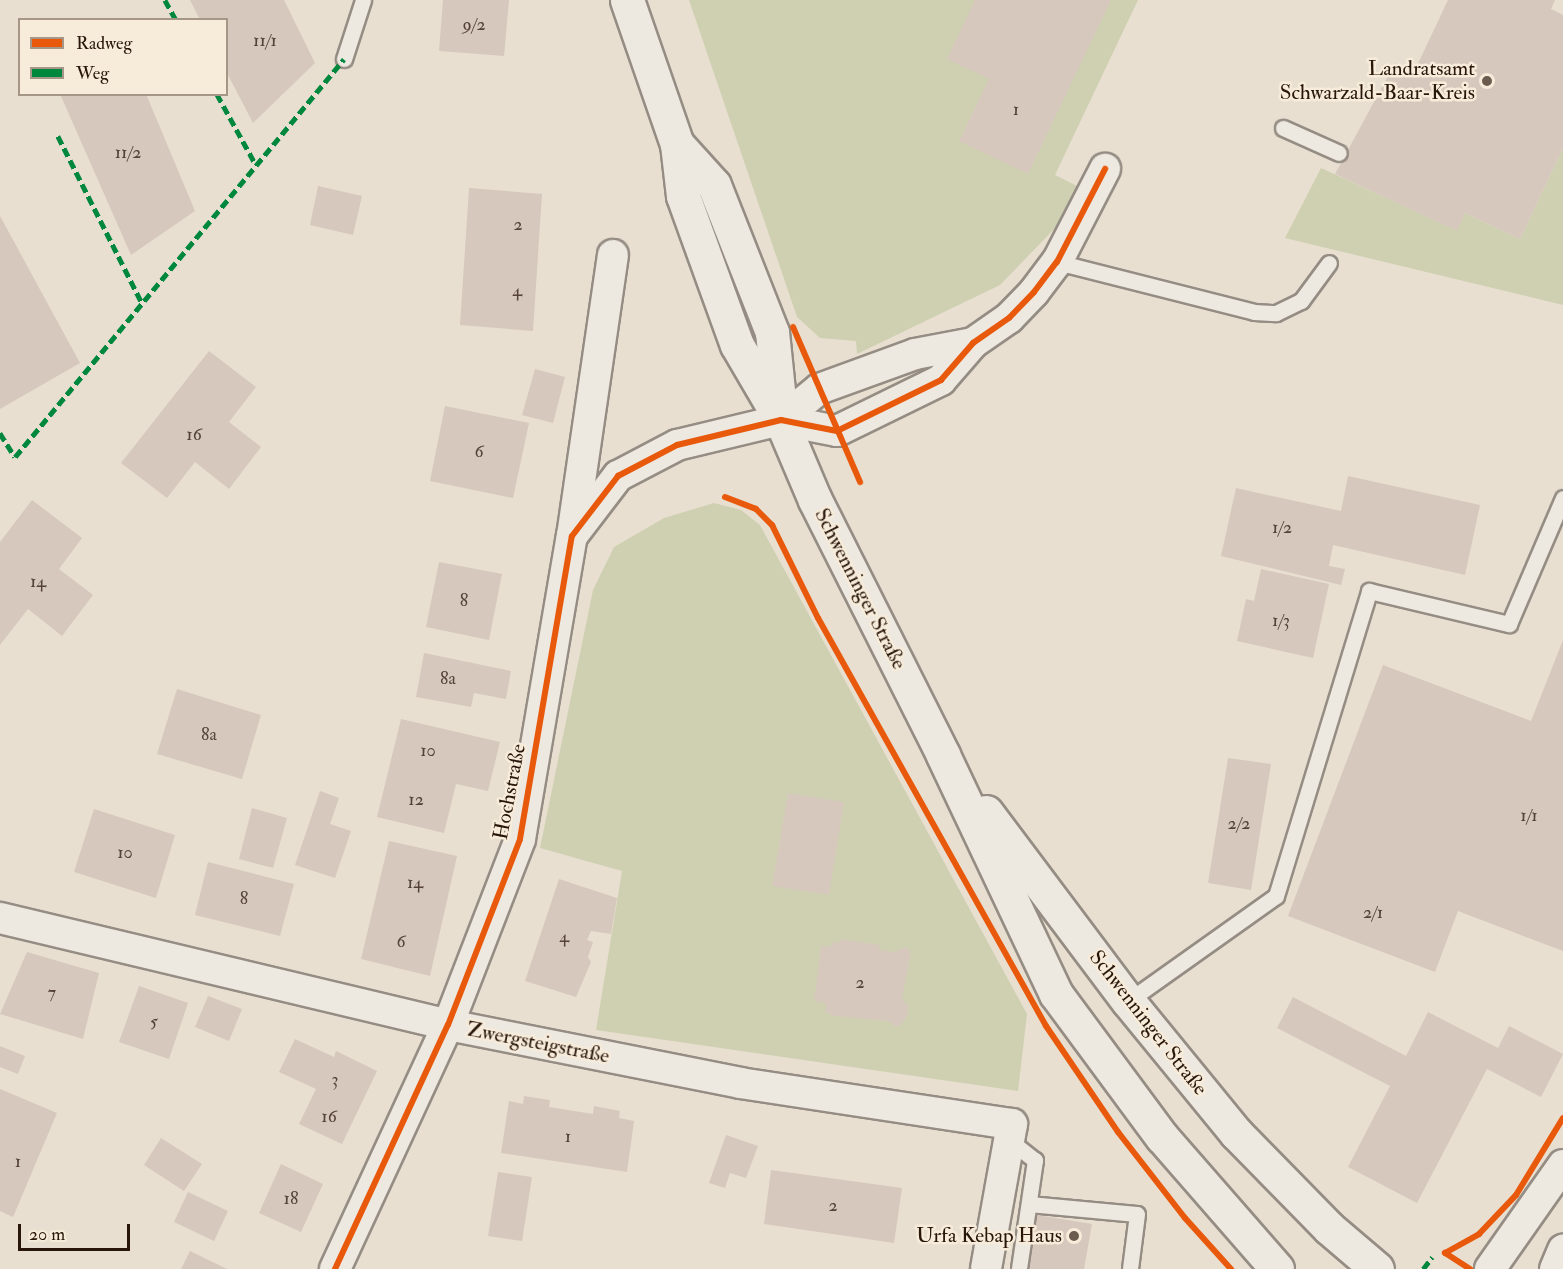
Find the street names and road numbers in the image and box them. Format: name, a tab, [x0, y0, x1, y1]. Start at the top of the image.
street label: Schwenninger Straße	[809, 504, 911, 674]
street label: Hochstraße	[488, 742, 532, 842]
street label: Schwenninger Straße	[1084, 946, 1212, 1100]
street label: Zwergsteigstraße	[465, 1017, 611, 1069]

